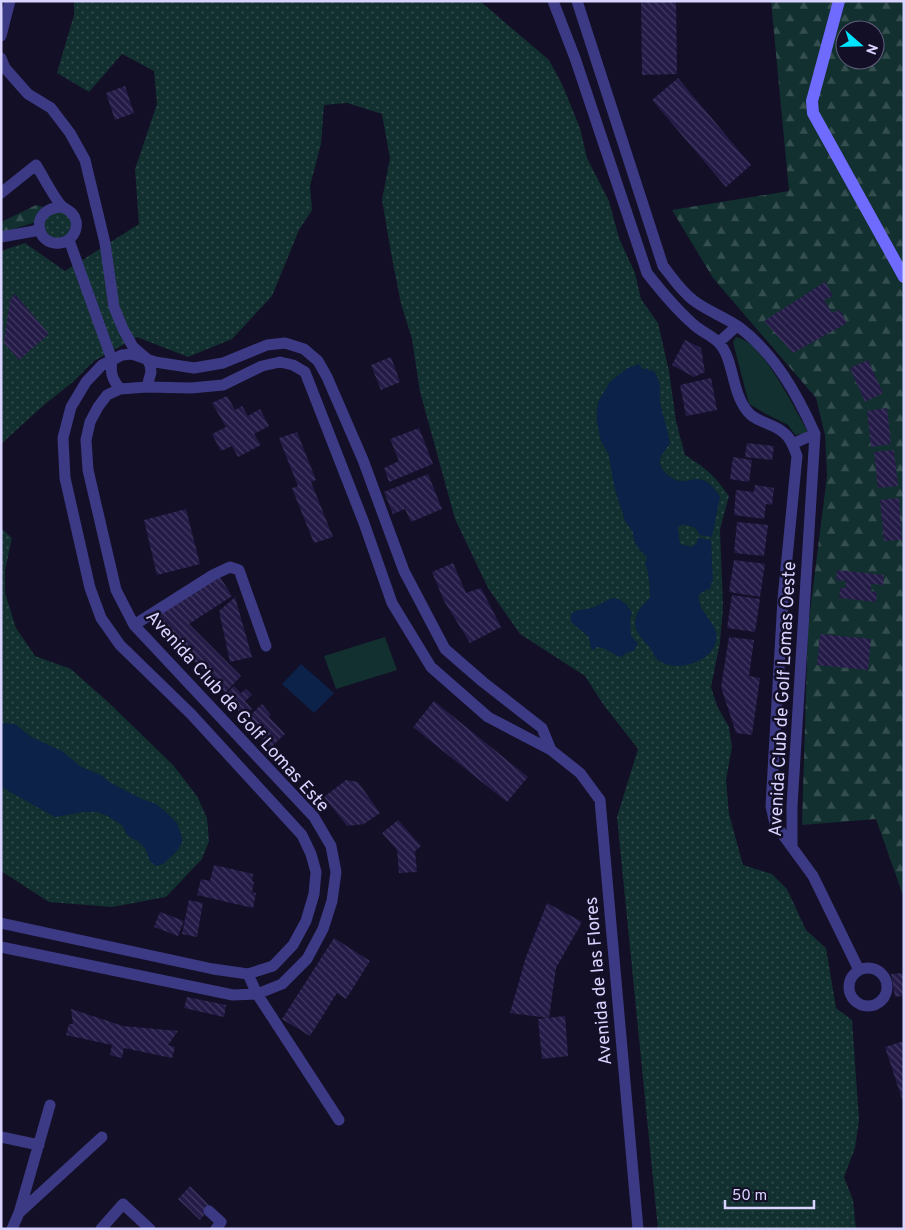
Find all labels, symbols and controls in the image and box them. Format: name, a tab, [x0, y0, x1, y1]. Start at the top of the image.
north arrow	[835, 20, 885, 70]
text: N	[861, 41, 881, 57]
street label: Avenida Club de Golf Lomas Oeste	[765, 561, 802, 837]
street label: Avenida Club de Golf Lomas Este	[140, 606, 334, 818]
street label: Avenida de las Flores	[581, 896, 618, 1066]
scale bar	[725, 1178, 814, 1210]
text: 50 m	[732, 1187, 767, 1206]

